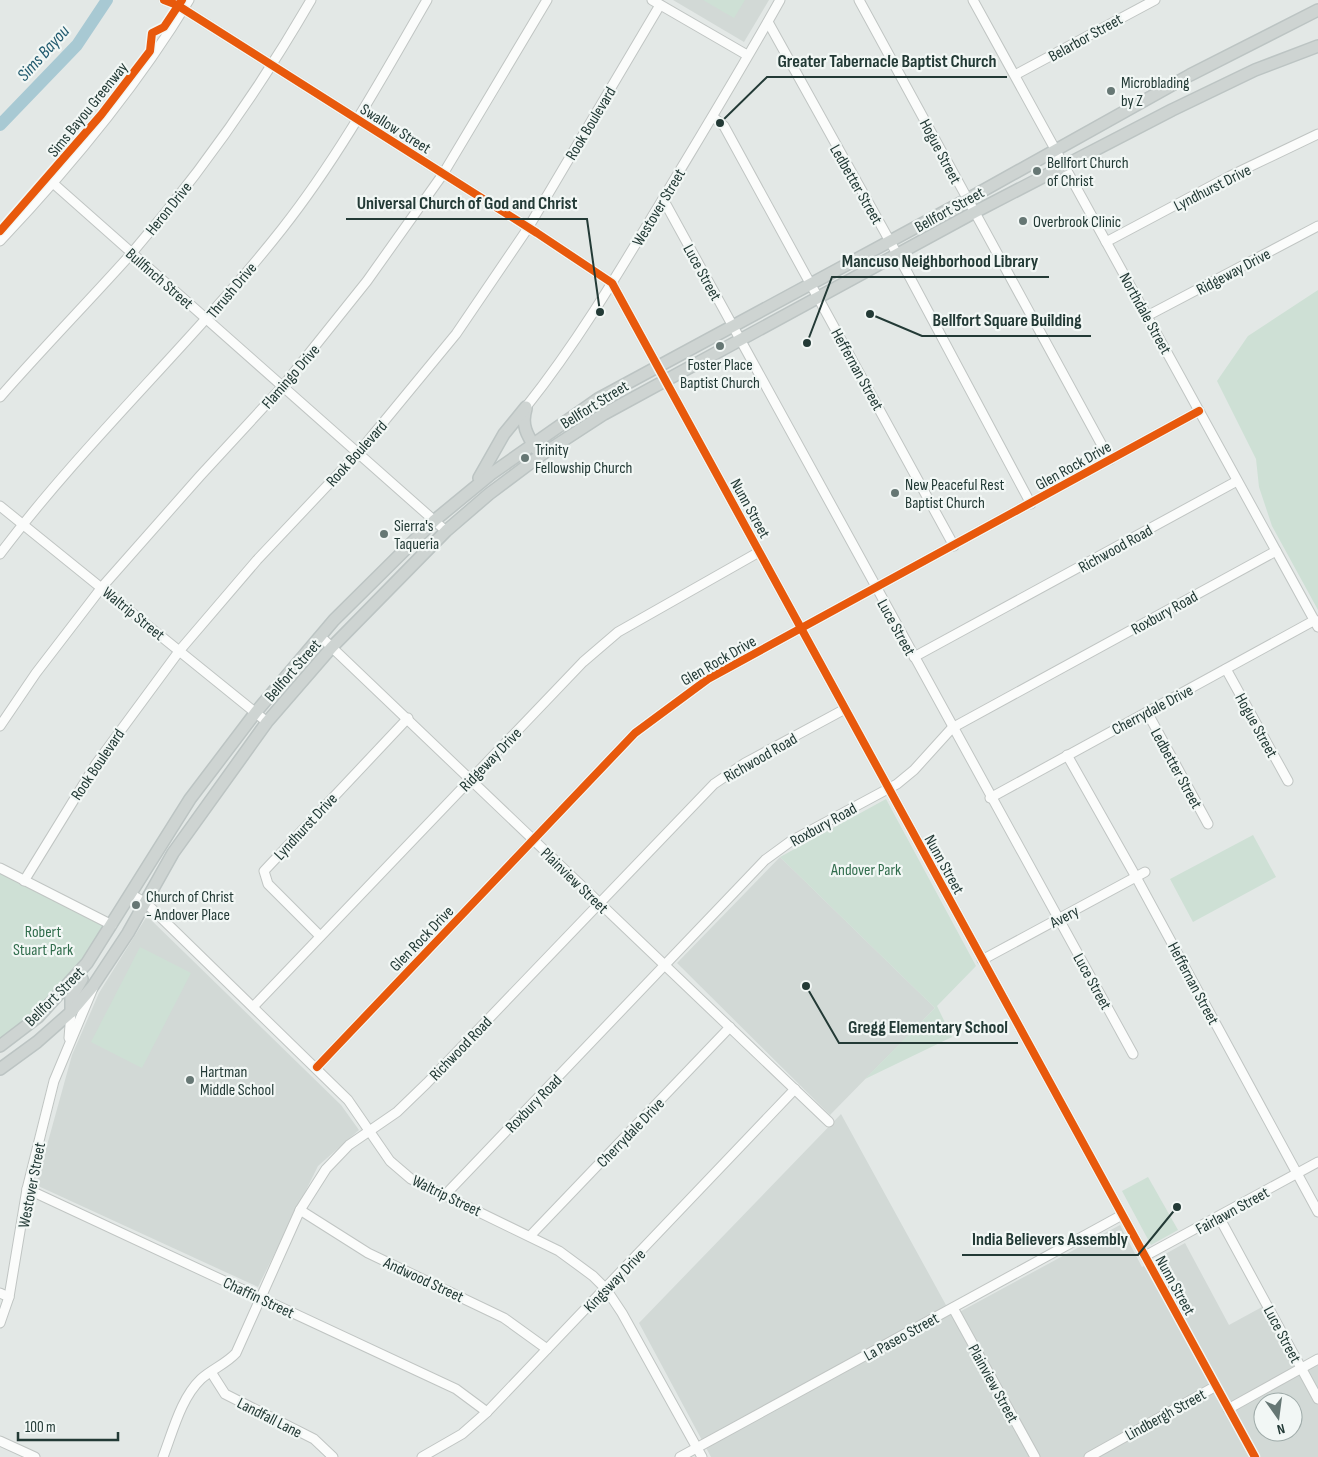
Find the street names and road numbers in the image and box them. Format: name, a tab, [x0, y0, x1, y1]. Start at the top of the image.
street label: Belarbor Street	[1045, 10, 1126, 66]
street label: Sims Bayou Greenway	[44, 59, 132, 161]
street label: Rook Boulevard	[562, 84, 621, 164]
street label: Swallow Street	[356, 100, 434, 158]
street label: Hogue Street	[915, 116, 965, 187]
street label: Ledbetter Street	[825, 142, 886, 228]
street label: Lyndhurst Drive	[1171, 161, 1255, 216]
street label: Westover Street	[629, 166, 690, 250]
street label: Heron Drive	[142, 179, 196, 239]
street label: Bellfort Street	[912, 183, 988, 237]
street label: Luce Street	[678, 241, 725, 304]
street label: Bullfinch Street	[121, 245, 197, 314]
street label: Ridgeway Drive	[1193, 245, 1274, 300]
street label: Thrush Drive	[203, 259, 261, 323]
street label: Northdale Street	[1115, 270, 1175, 358]
street label: Heffernan Street	[826, 326, 887, 414]
street label: Flamingo Drive	[258, 341, 324, 413]
street label: Bellfort Street	[557, 377, 632, 434]
street label: Rook Boulevard	[323, 417, 392, 491]
street label: Glen Rock Drive	[1033, 438, 1115, 495]
street label: Nunn Street	[726, 476, 774, 542]
street label: Richwood Road	[1075, 521, 1156, 577]
street label: Waltrip Street	[98, 583, 168, 645]
street label: Roxbury Road	[1128, 587, 1201, 639]
street label: Luce Street	[872, 596, 919, 659]
street label: Glen Rock Drive	[678, 632, 760, 690]
street label: Bellfort Street	[261, 636, 325, 706]
street label: Cherrydale Drive	[1109, 681, 1197, 740]
street label: Hogue Street	[1230, 690, 1281, 761]
street label: Ridgeway Drive	[456, 724, 526, 796]
street label: Ledbetter Street	[1146, 725, 1206, 812]
street label: Rook Boulevard	[67, 726, 129, 804]
street label: Richwood Road	[721, 730, 801, 787]
street label: Lyndhurst Drive	[270, 790, 342, 864]
street label: Roxbury Road	[787, 799, 860, 851]
street label: Nunn Street	[920, 832, 968, 898]
street label: Plainview Street	[536, 844, 612, 918]
street label: Glen Rock Drive	[386, 902, 458, 976]
street label: Avery	[1046, 902, 1082, 933]
street label: Heffernan Street	[1163, 939, 1222, 1028]
street label: Luce Street	[1068, 950, 1115, 1013]
street label: Bellfort Street	[21, 963, 89, 1031]
street label: Richwood Road	[426, 1013, 496, 1085]
street label: Roxbury Road	[502, 1071, 566, 1137]
street label: Cherrydale Drive	[593, 1094, 669, 1172]
street label: Westover Street	[15, 1141, 50, 1230]
street label: Waltrip Street	[409, 1171, 484, 1221]
street label: Fairlawn Street	[1193, 1183, 1273, 1239]
street label: Kingsway Drive	[580, 1245, 650, 1317]
street label: Andwood Street	[380, 1253, 466, 1307]
street label: Nunn Street	[1151, 1253, 1199, 1319]
street label: Chaffin Street	[220, 1274, 297, 1323]
street label: Luce Street	[1259, 1303, 1305, 1366]
street label: La Paseo Street	[861, 1309, 942, 1366]
street label: Plainview Street	[963, 1341, 1022, 1426]
street label: Lindbergh Street	[1122, 1385, 1209, 1445]
street label: Landfall Lane	[234, 1394, 305, 1443]

